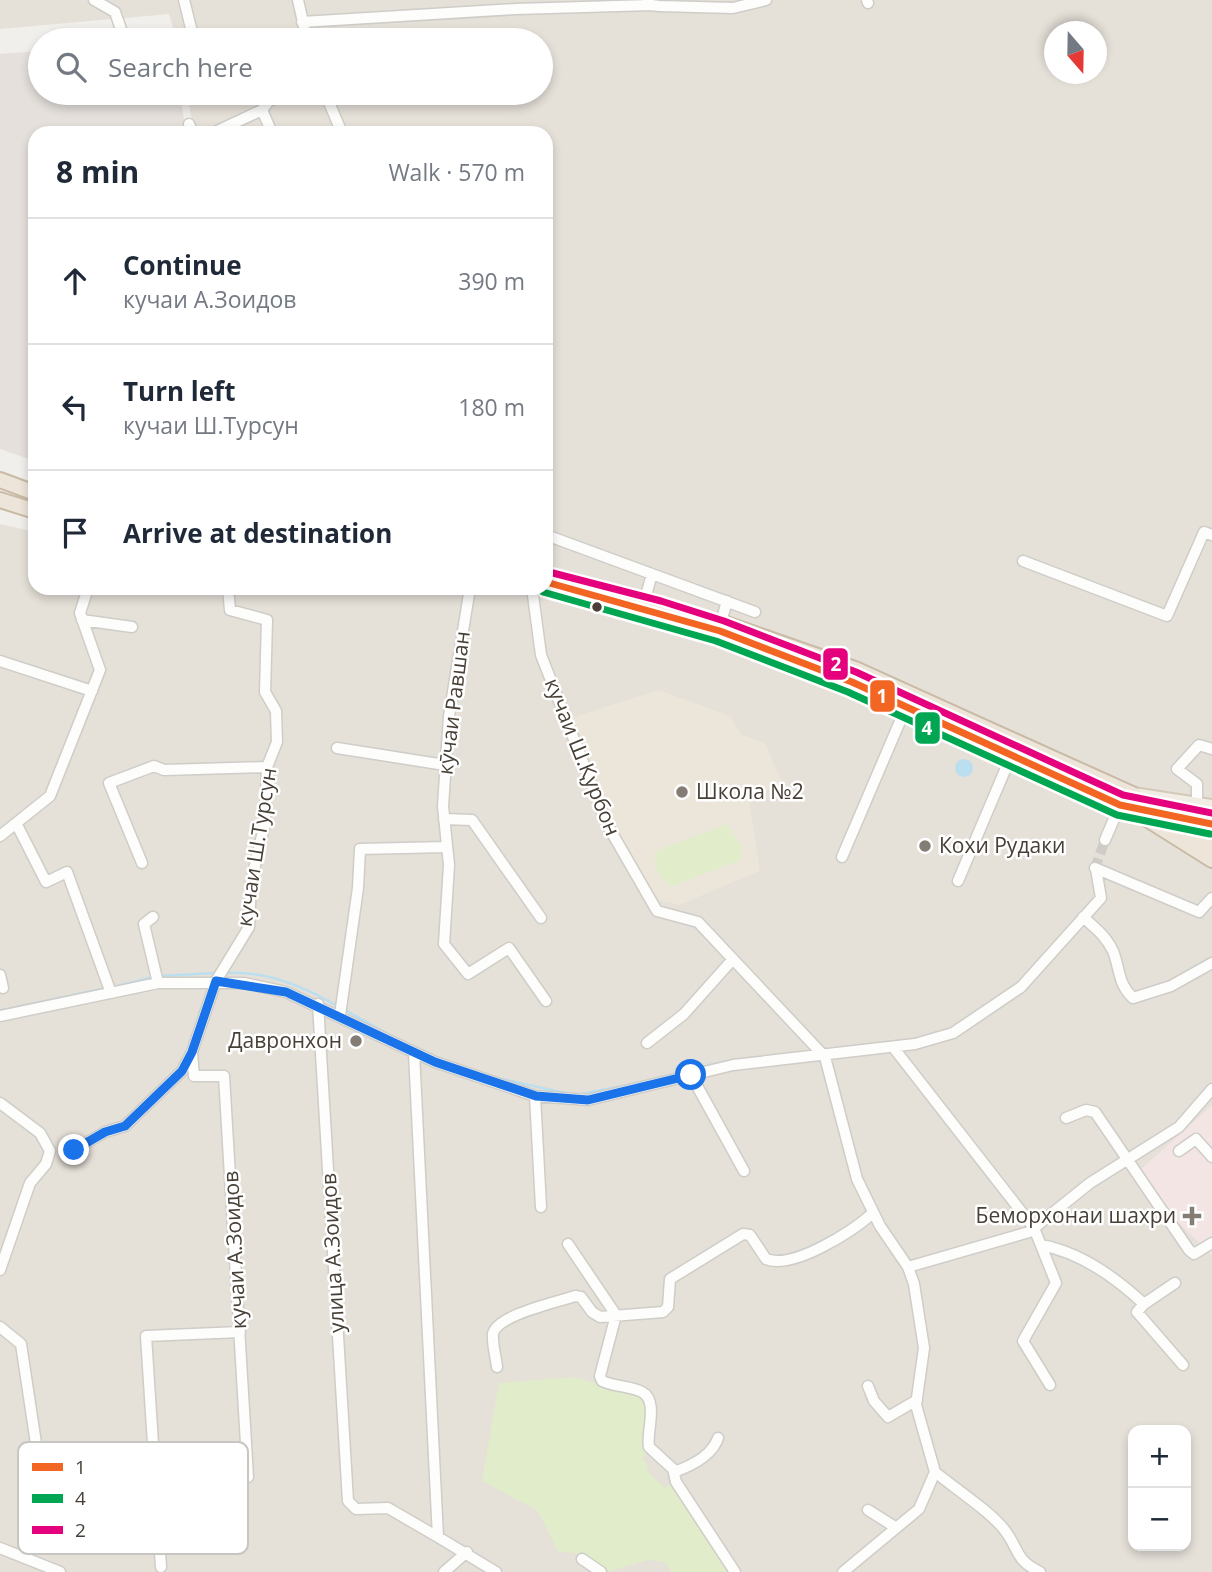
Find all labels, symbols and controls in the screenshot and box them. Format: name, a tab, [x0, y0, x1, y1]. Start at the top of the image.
north arrow	[1044, 21, 1107, 84]
search box	[28, 28, 553, 105]
icon: search	[52, 48, 90, 86]
text: Search here	[108, 49, 253, 85]
text: 8 min	[56, 151, 139, 192]
text: Walk · 570 m	[388, 156, 525, 188]
text: Continue	[123, 247, 242, 283]
icon: ahead	[56, 262, 94, 300]
text: 390 m	[458, 265, 525, 297]
text: кучаи А.Зоидов	[123, 283, 296, 315]
text: Turn left	[123, 373, 235, 409]
icon: left	[56, 388, 94, 426]
text: 180 m	[458, 391, 525, 423]
text: кучаи Ш.Турсун	[123, 409, 299, 441]
icon: arrive	[56, 514, 94, 552]
text: Arrive at destination	[123, 515, 392, 551]
unlabelled marker	[590, 600, 604, 614]
street label: кӯчаи Равшан	[430, 629, 476, 776]
line badge: 2	[822, 647, 849, 681]
text: 2	[831, 651, 842, 677]
street label: кучаи Ш.Қурбон	[539, 674, 627, 839]
line badge: 1	[869, 679, 896, 713]
text: 1	[877, 683, 887, 709]
line badge: 4	[914, 711, 941, 745]
text: 4	[922, 715, 933, 741]
street label: кучаи Ш.Турсун	[230, 765, 282, 928]
place label: Школа №2	[696, 777, 804, 805]
marker: Школа №2	[674, 784, 690, 800]
place label: Кохи Рудаки	[939, 831, 1065, 859]
marker: Кохи Рудаки	[917, 838, 933, 854]
place label: Давронхон	[228, 1026, 342, 1054]
marker: Давронхон	[348, 1033, 364, 1049]
route start	[675, 1059, 706, 1090]
route end	[58, 1134, 89, 1165]
street label: кучаи А.Зоидов	[216, 1170, 252, 1330]
street label: улица А.Зоидов	[314, 1172, 350, 1334]
place label: Беморхонаи шахри	[976, 1201, 1176, 1229]
marker: Беморхонаи шахри	[1182, 1206, 1202, 1226]
map controls	[1128, 1425, 1191, 1551]
button: +	[1128, 1425, 1191, 1488]
legend	[18, 1442, 248, 1554]
text: 1	[75, 1454, 86, 1480]
text: 4	[75, 1485, 86, 1511]
button: −	[1128, 1488, 1191, 1551]
text: 2	[75, 1517, 86, 1543]

